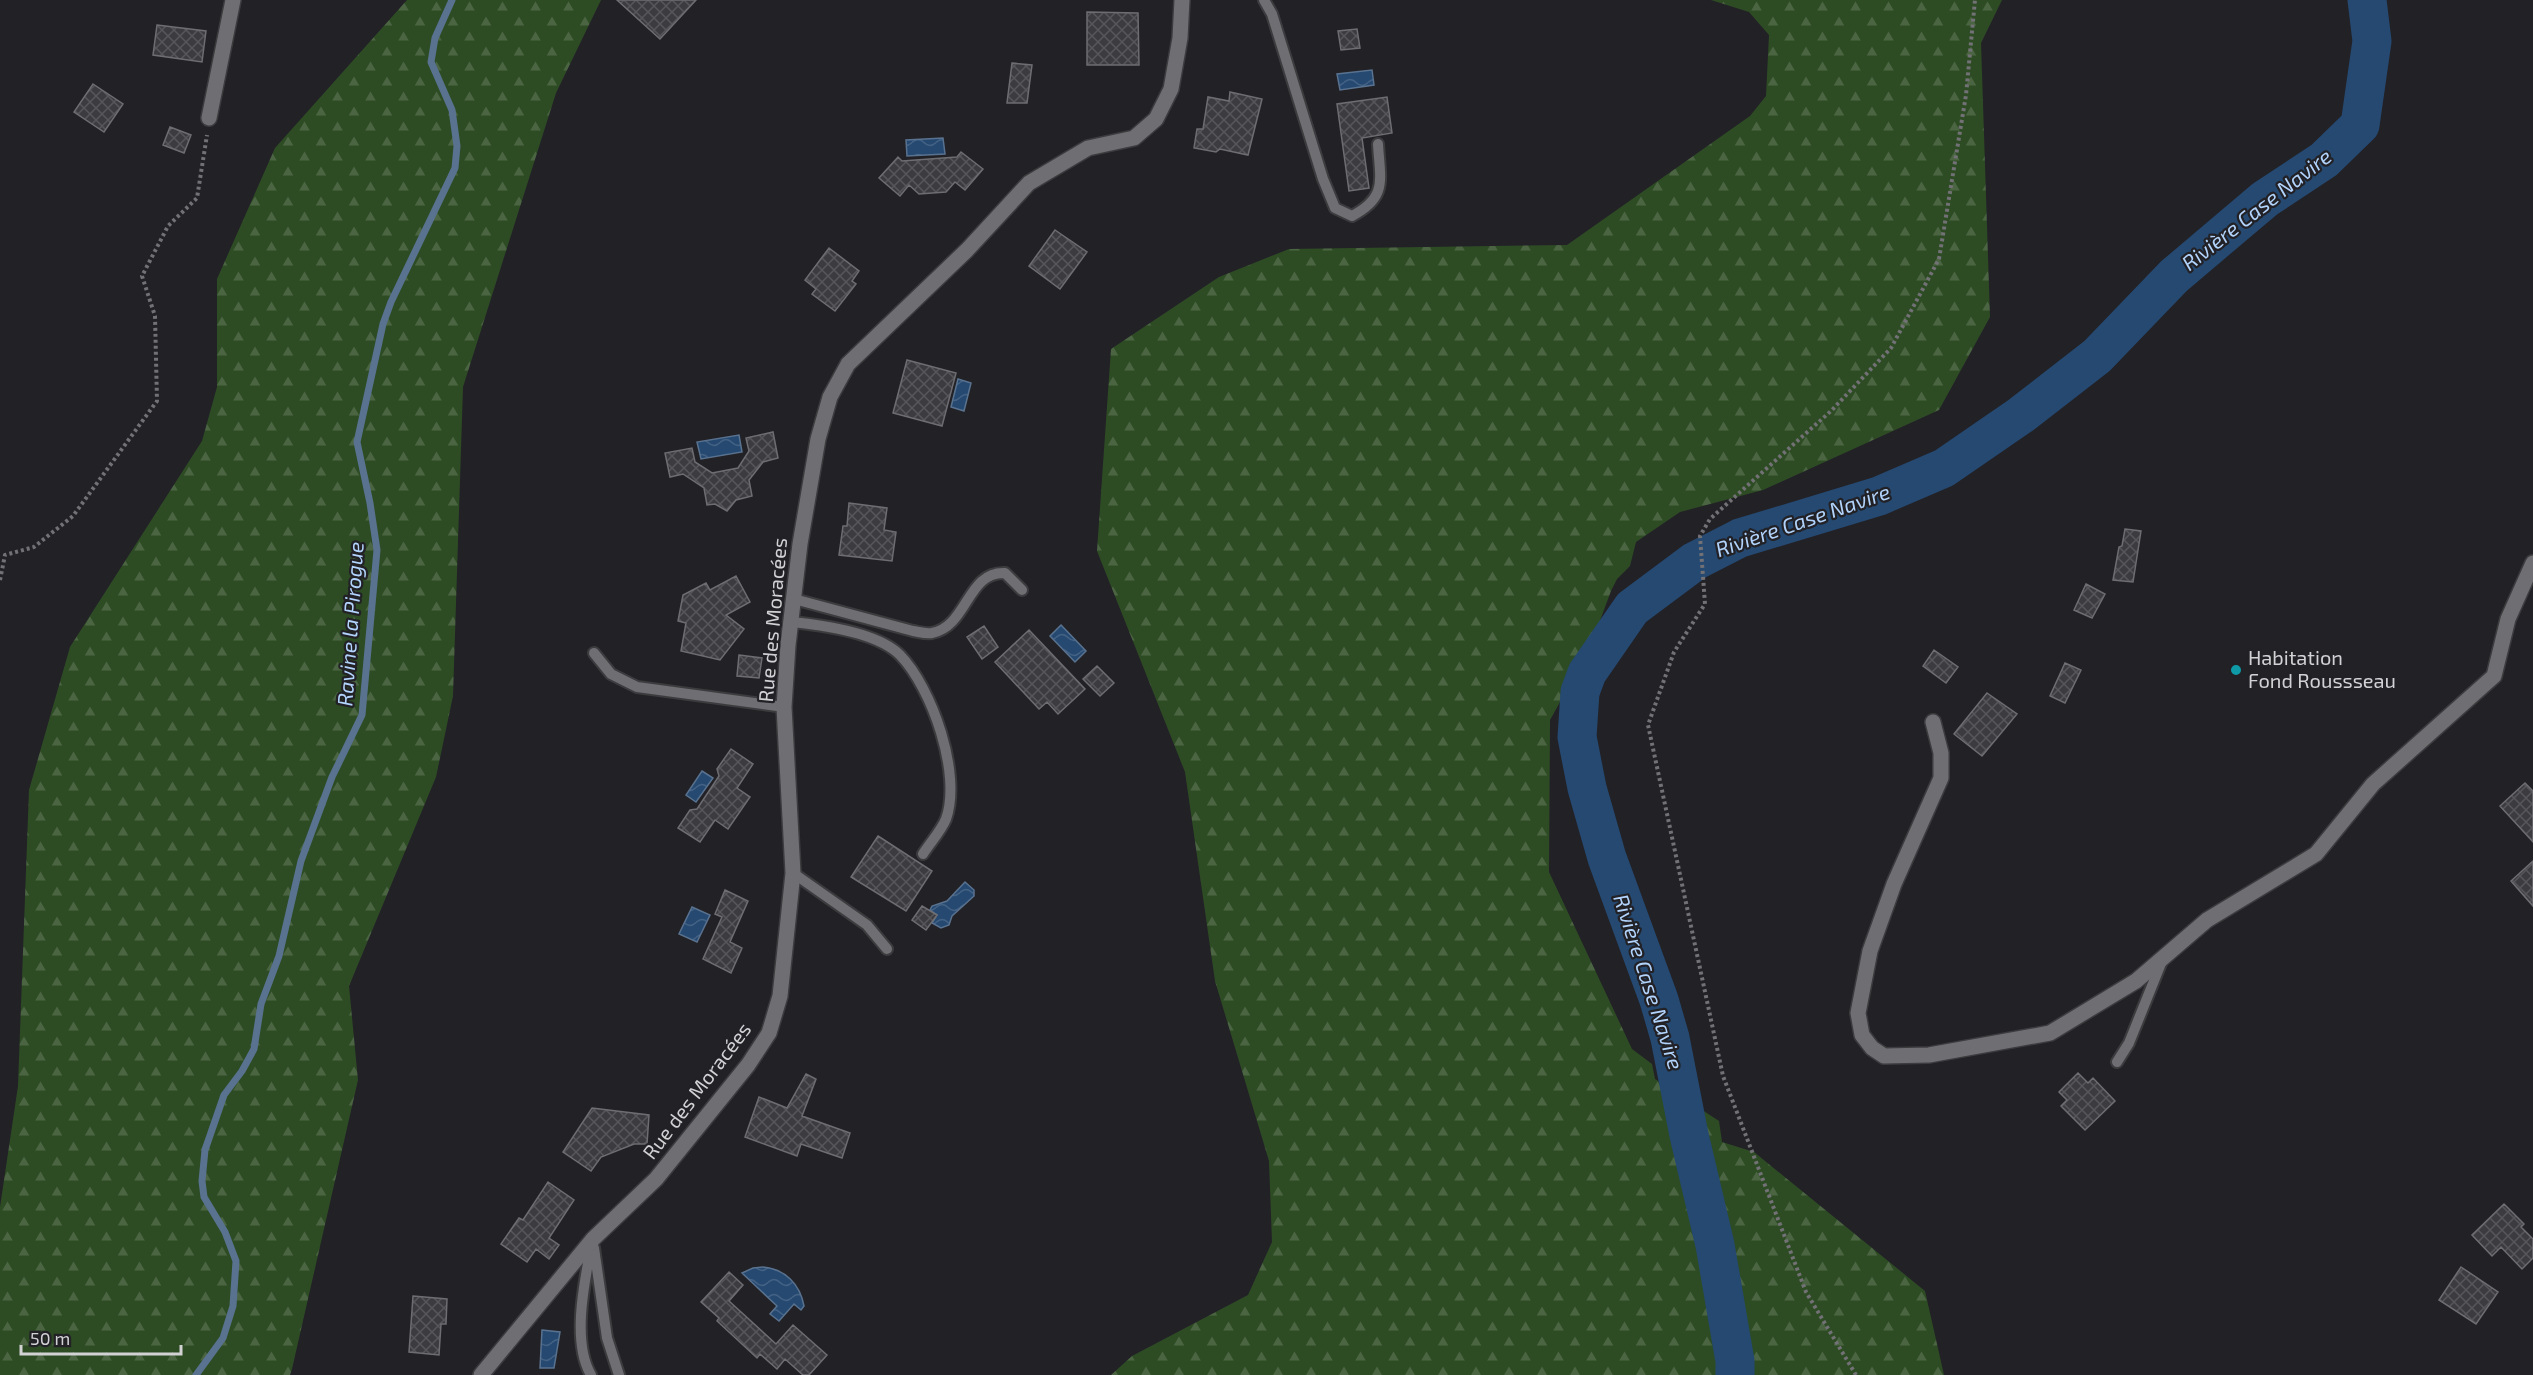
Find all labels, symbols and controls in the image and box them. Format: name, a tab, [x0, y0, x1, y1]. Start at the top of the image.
water label: Rivière Case Navire	[2176, 143, 2336, 275]
water label: Rivière Case Navire	[1712, 478, 1893, 561]
street label: Rue des Moracées	[753, 537, 791, 703]
water label: Ravine la Pirogue	[331, 541, 368, 707]
place label: Habitation Fond Roussseau	[2248, 645, 2396, 692]
marker: Habitation Fond Roussseau	[2229, 663, 2243, 677]
water label: Rivière Case Navire	[1609, 891, 1690, 1072]
street label: Rue des Moracées	[637, 1017, 755, 1163]
scale bar	[21, 1318, 182, 1356]
text: 50 m	[30, 1327, 70, 1349]

